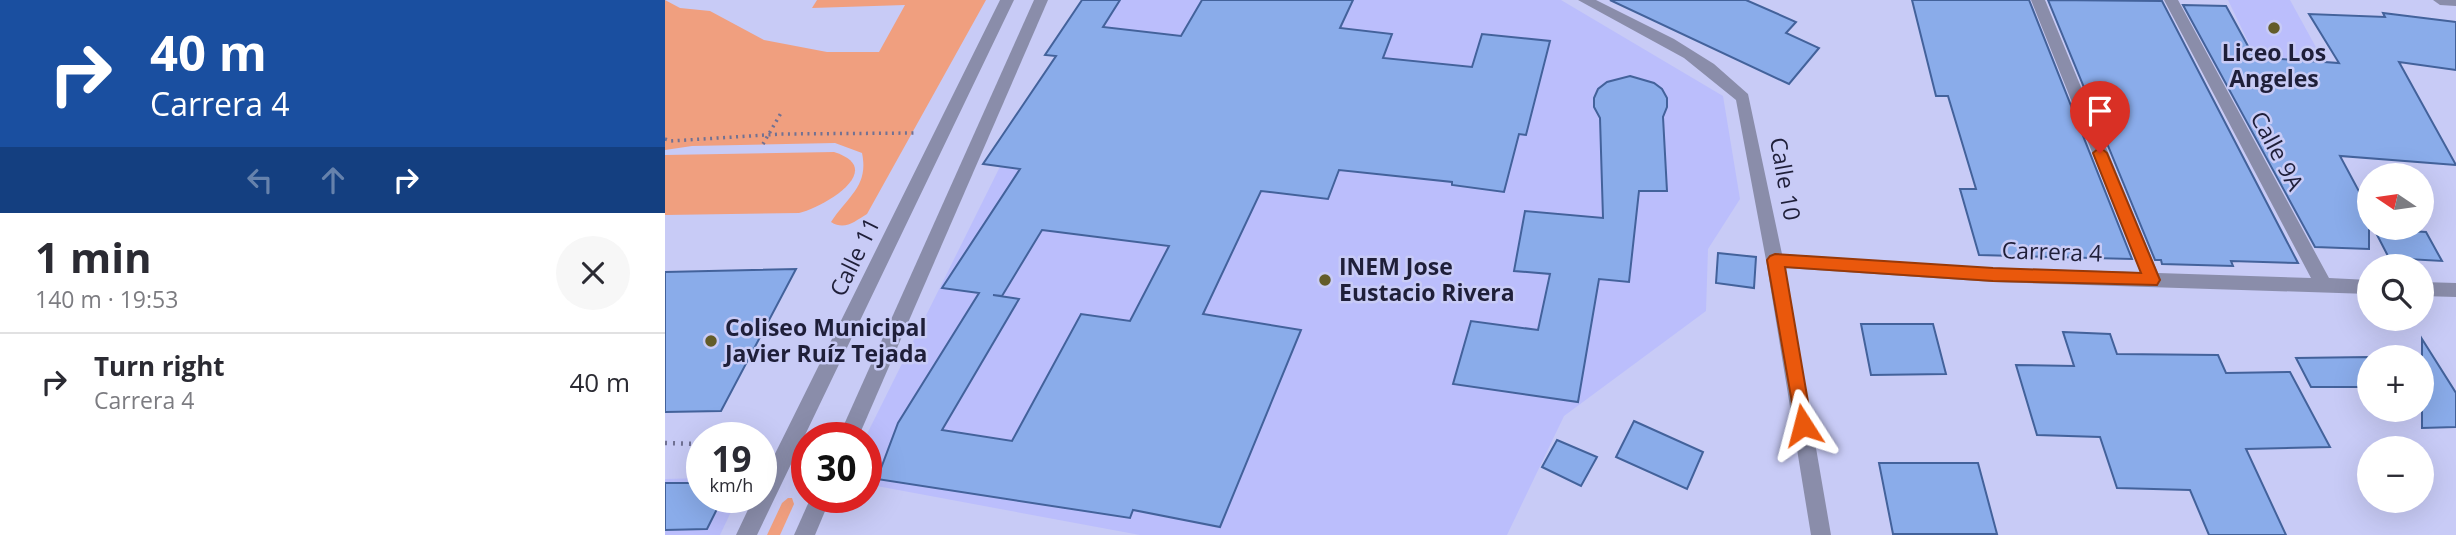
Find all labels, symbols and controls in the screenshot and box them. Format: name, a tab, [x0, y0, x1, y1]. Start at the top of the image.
text: 40 m	[150, 19, 267, 85]
marker: Liceo Los Angeles	[2266, 20, 2282, 36]
icon: right	[35, 28, 126, 119]
place label: Liceo Los Angeles	[2222, 36, 2326, 94]
pin	[2070, 81, 2130, 153]
text: Carrera 4	[150, 82, 290, 125]
icon: arrive	[2081, 92, 2119, 130]
street label: Calle 9A	[2244, 105, 2312, 196]
street label: Calle 10	[1763, 135, 1809, 223]
icon: left	[241, 161, 279, 199]
icon: ahead	[314, 161, 352, 199]
icon: right	[387, 161, 425, 199]
north arrow	[2357, 163, 2434, 240]
map controls	[2357, 163, 2434, 513]
street label: Calle 11	[821, 212, 887, 301]
text: 1 min	[35, 228, 152, 285]
street label: Carrera 4	[2001, 233, 2103, 269]
button: close	[556, 236, 630, 310]
place label: INEM Jose Eustacio Rivera	[1339, 250, 1515, 308]
button: search	[2357, 254, 2434, 331]
marker: INEM Jose Eustacio Rivera	[1317, 272, 1333, 288]
text: 140 m · 19:53	[35, 283, 178, 315]
place label: Coliseo Municipal Javier Ruíz Tejada	[723, 311, 927, 369]
marker: Coliseo Municipal Javier Ruíz Tejada	[703, 333, 719, 349]
button: +	[2357, 345, 2434, 422]
text: Turn right	[94, 348, 225, 384]
icon: right	[35, 363, 73, 401]
text: 40 m	[569, 364, 630, 400]
text: Carrera 4	[94, 384, 194, 416]
position arrow	[1766, 388, 1840, 462]
speed limit sign: 30	[791, 422, 882, 513]
text: 19	[711, 435, 752, 482]
button: −	[2357, 436, 2434, 513]
text: km/h	[710, 473, 753, 497]

